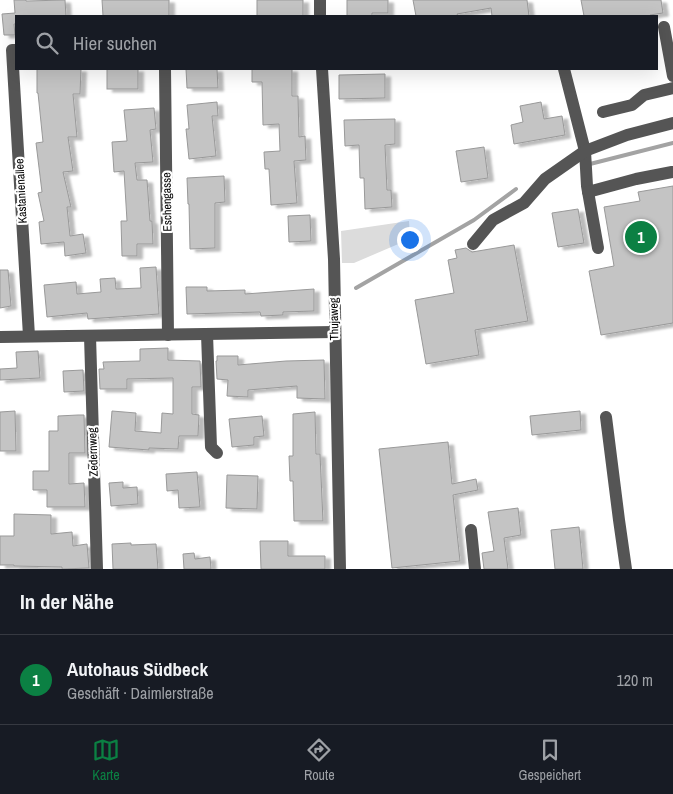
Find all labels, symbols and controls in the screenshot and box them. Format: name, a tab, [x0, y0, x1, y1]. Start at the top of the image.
search box	[15, 15, 658, 70]
icon: search	[33, 29, 61, 57]
text: Hier suchen	[73, 30, 157, 56]
street label: Kastanienallee	[11, 158, 31, 224]
street label: Eschengasse	[158, 172, 176, 232]
pin: 1	[625, 218, 657, 256]
your location	[397, 227, 423, 253]
street label: Thujaweg	[326, 297, 342, 340]
street label: Zedernweg	[84, 427, 102, 477]
text: In der Nähe	[20, 587, 114, 616]
text: Autohaus Südbeck	[67, 656, 208, 682]
text: 1	[32, 669, 40, 691]
text: 120 m	[617, 669, 653, 691]
text: Geschäft · Daimlerstraße	[67, 682, 214, 704]
tab: Karte	[92, 736, 120, 784]
tab: Route	[304, 736, 335, 784]
tab: Gespeichert	[518, 736, 581, 784]

